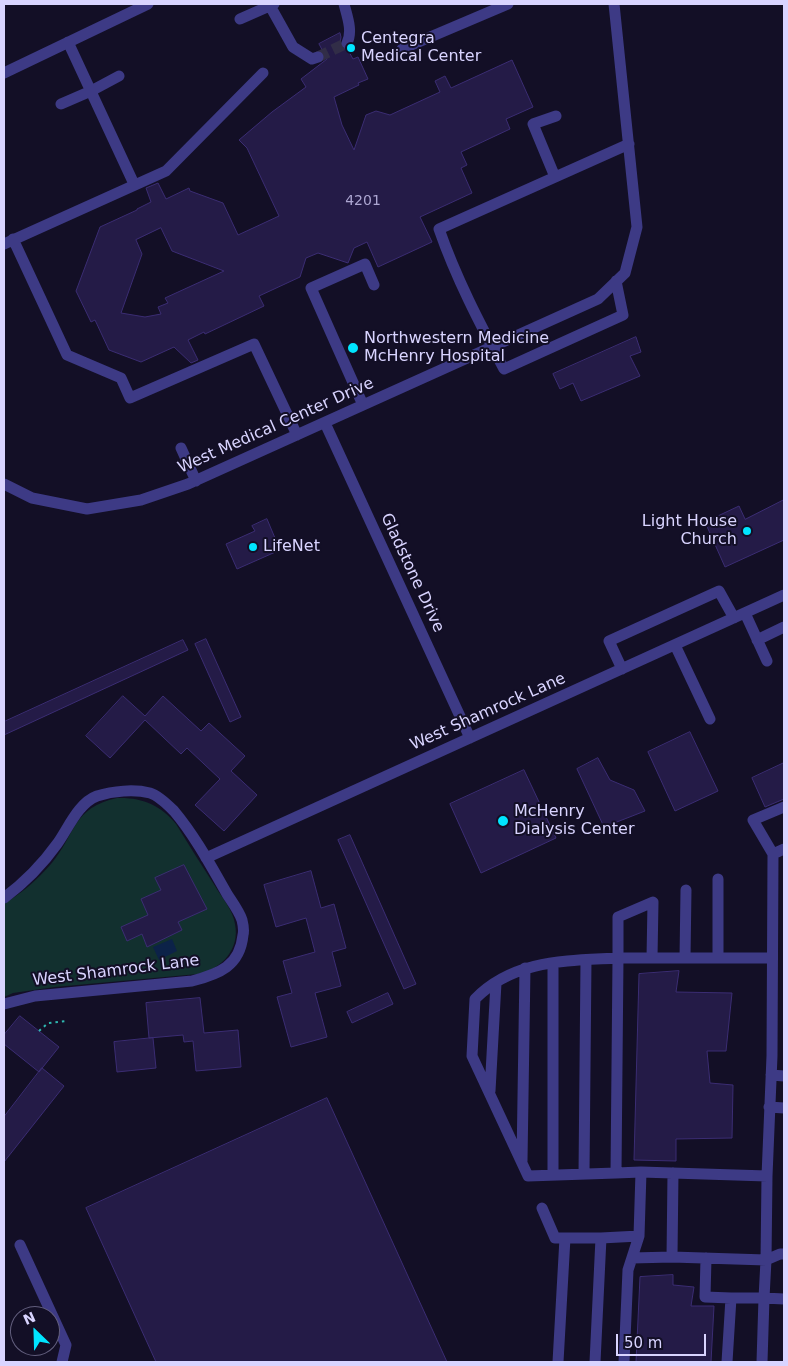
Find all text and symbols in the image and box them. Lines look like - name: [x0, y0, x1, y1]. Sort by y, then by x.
- place label: Centegra Medical Center: [361, 29, 481, 67]
- marker: Centegra Medical Center: [345, 42, 357, 54]
- house number: 4201: [345, 193, 381, 209]
- place label: Northwestern Medicine McHenry Hospital: [364, 329, 549, 367]
- marker: Northwestern Medicine McHenry Hospital: [346, 341, 360, 355]
- street label: West Medical Center Drive: [175, 374, 377, 478]
- street label: Gladstone Drive: [376, 511, 448, 635]
- place label: Light House Church: [642, 512, 737, 550]
- marker: Light House Church: [741, 525, 753, 537]
- place label: LifeNet: [263, 537, 320, 557]
- marker: LifeNet: [247, 541, 259, 553]
- street label: West Shamrock Lane: [407, 669, 569, 755]
- place label: McHenry Dialysis Center: [514, 802, 635, 840]
- marker: McHenry Dialysis Center: [496, 814, 510, 828]
- street label: West Shamrock Lane: [31, 951, 201, 991]
- north arrow: [10, 1306, 60, 1356]
- text: N: [21, 1309, 38, 1328]
- scale bar: [618, 1324, 708, 1356]
- text: 50 m: [624, 1334, 662, 1352]

